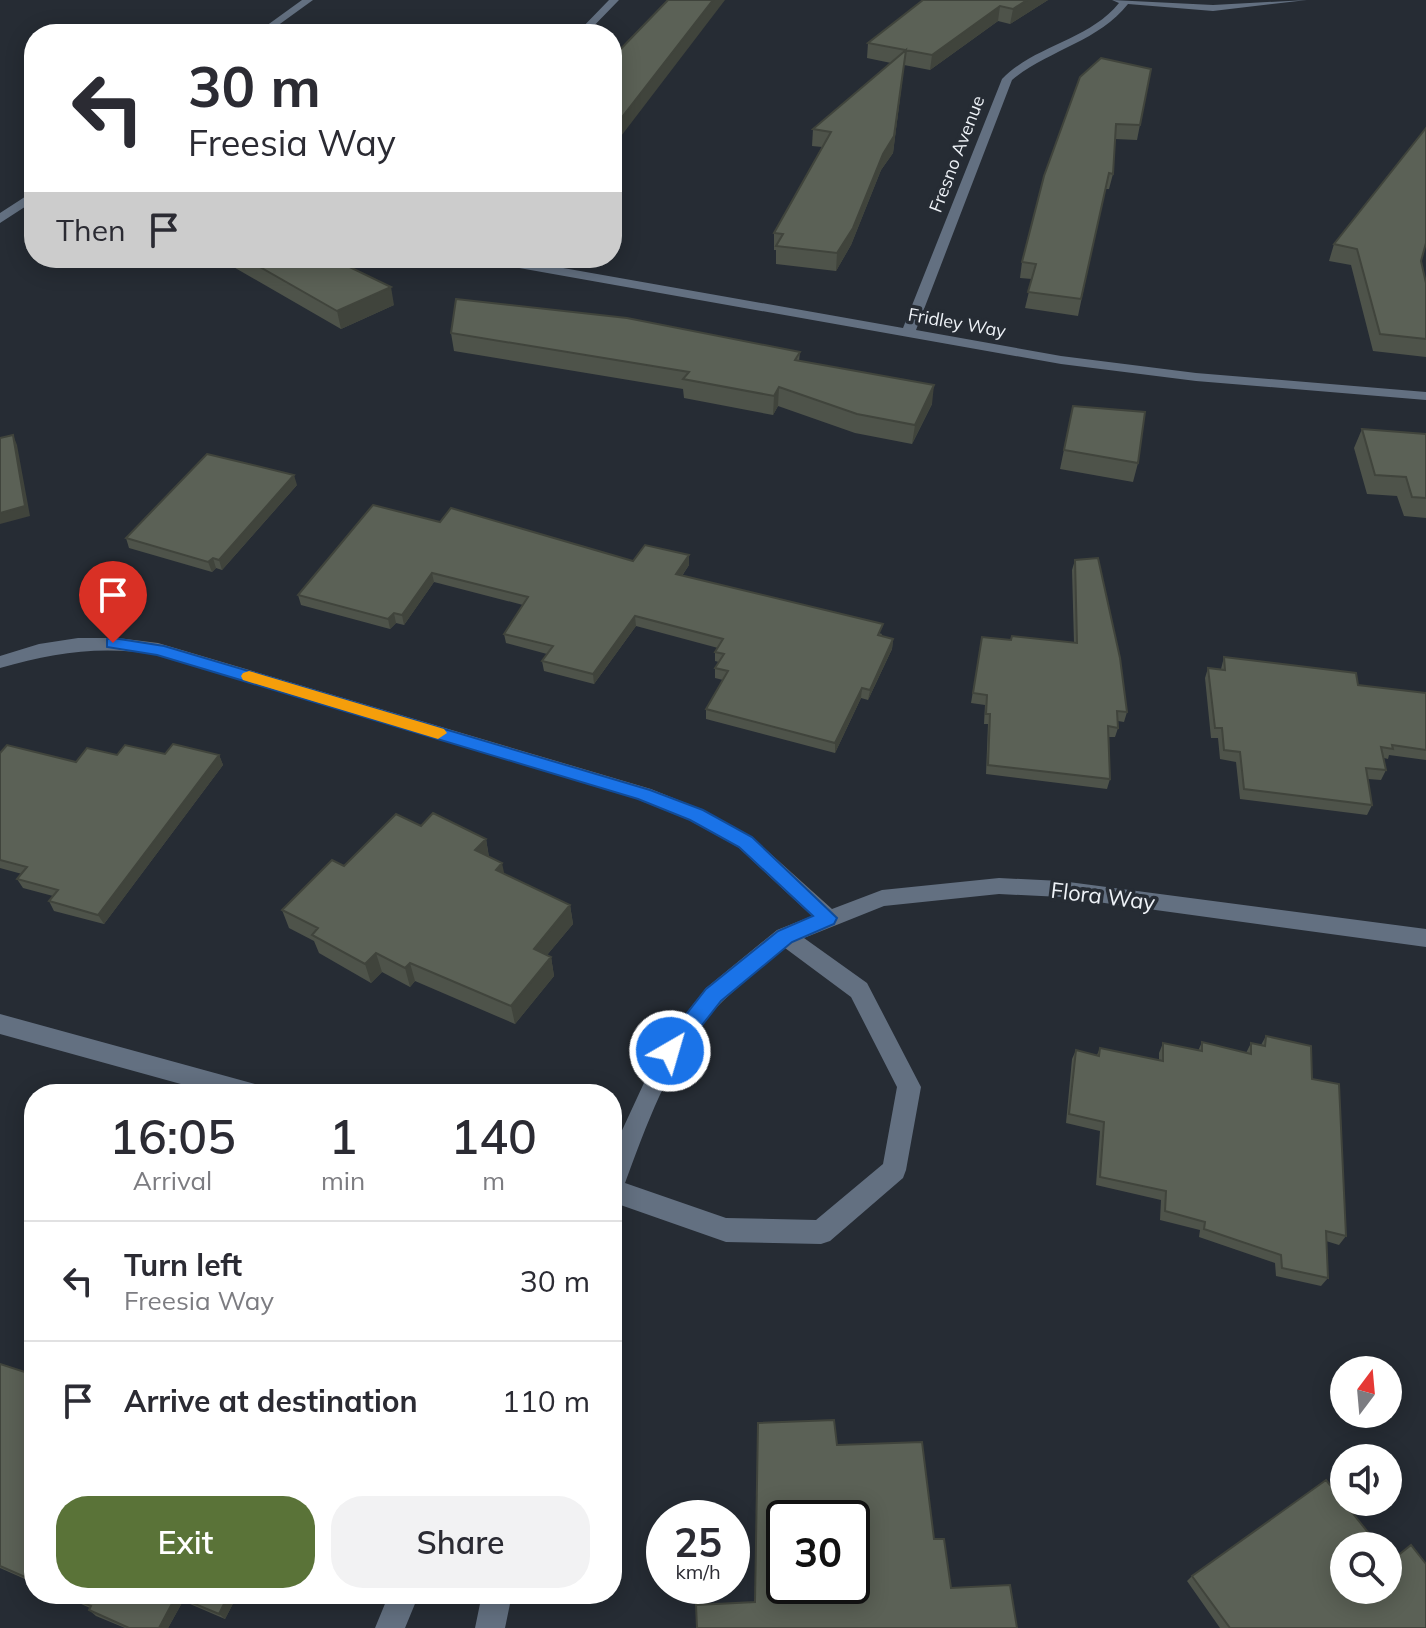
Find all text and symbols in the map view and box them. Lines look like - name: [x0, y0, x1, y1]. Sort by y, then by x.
- text: 30 m: [188, 51, 321, 121]
- icon: left: [56, 56, 160, 160]
- street label: Fresno Avenue: [924, 92, 989, 215]
- text: Freesia Way: [188, 120, 396, 165]
- icon: arrive: [142, 208, 186, 252]
- text: Then: [56, 211, 126, 249]
- street label: Fridley Way: [906, 303, 1008, 343]
- pin: [79, 561, 147, 643]
- icon: arrive: [91, 573, 135, 617]
- street label: Flora Way: [1049, 876, 1157, 916]
- position arrow: [628, 1009, 712, 1093]
- text: 16:05: [109, 1106, 236, 1166]
- text: 1: [329, 1106, 357, 1166]
- text: 140: [450, 1106, 537, 1166]
- text: Arrival: [133, 1164, 212, 1197]
- text: min: [321, 1164, 365, 1197]
- text: m: [482, 1164, 505, 1197]
- text: Turn left: [124, 1246, 242, 1284]
- icon: left: [56, 1259, 100, 1303]
- text: 30 m: [520, 1262, 590, 1300]
- text: Freesia Way: [124, 1284, 274, 1317]
- north arrow: [1330, 1356, 1402, 1428]
- map controls: [1330, 1356, 1402, 1604]
- icon: arrive: [56, 1379, 100, 1423]
- text: Arrive at destination: [124, 1382, 418, 1420]
- text: 110 m: [502, 1382, 590, 1420]
- button: sound: [1330, 1444, 1402, 1516]
- button: Exit: [56, 1496, 315, 1588]
- button: Share: [331, 1496, 590, 1588]
- speed limit sign: 30: [766, 1500, 870, 1604]
- text: 25: [674, 1517, 722, 1567]
- button: search: [1330, 1532, 1402, 1604]
- text: km/h: [675, 1559, 721, 1584]

